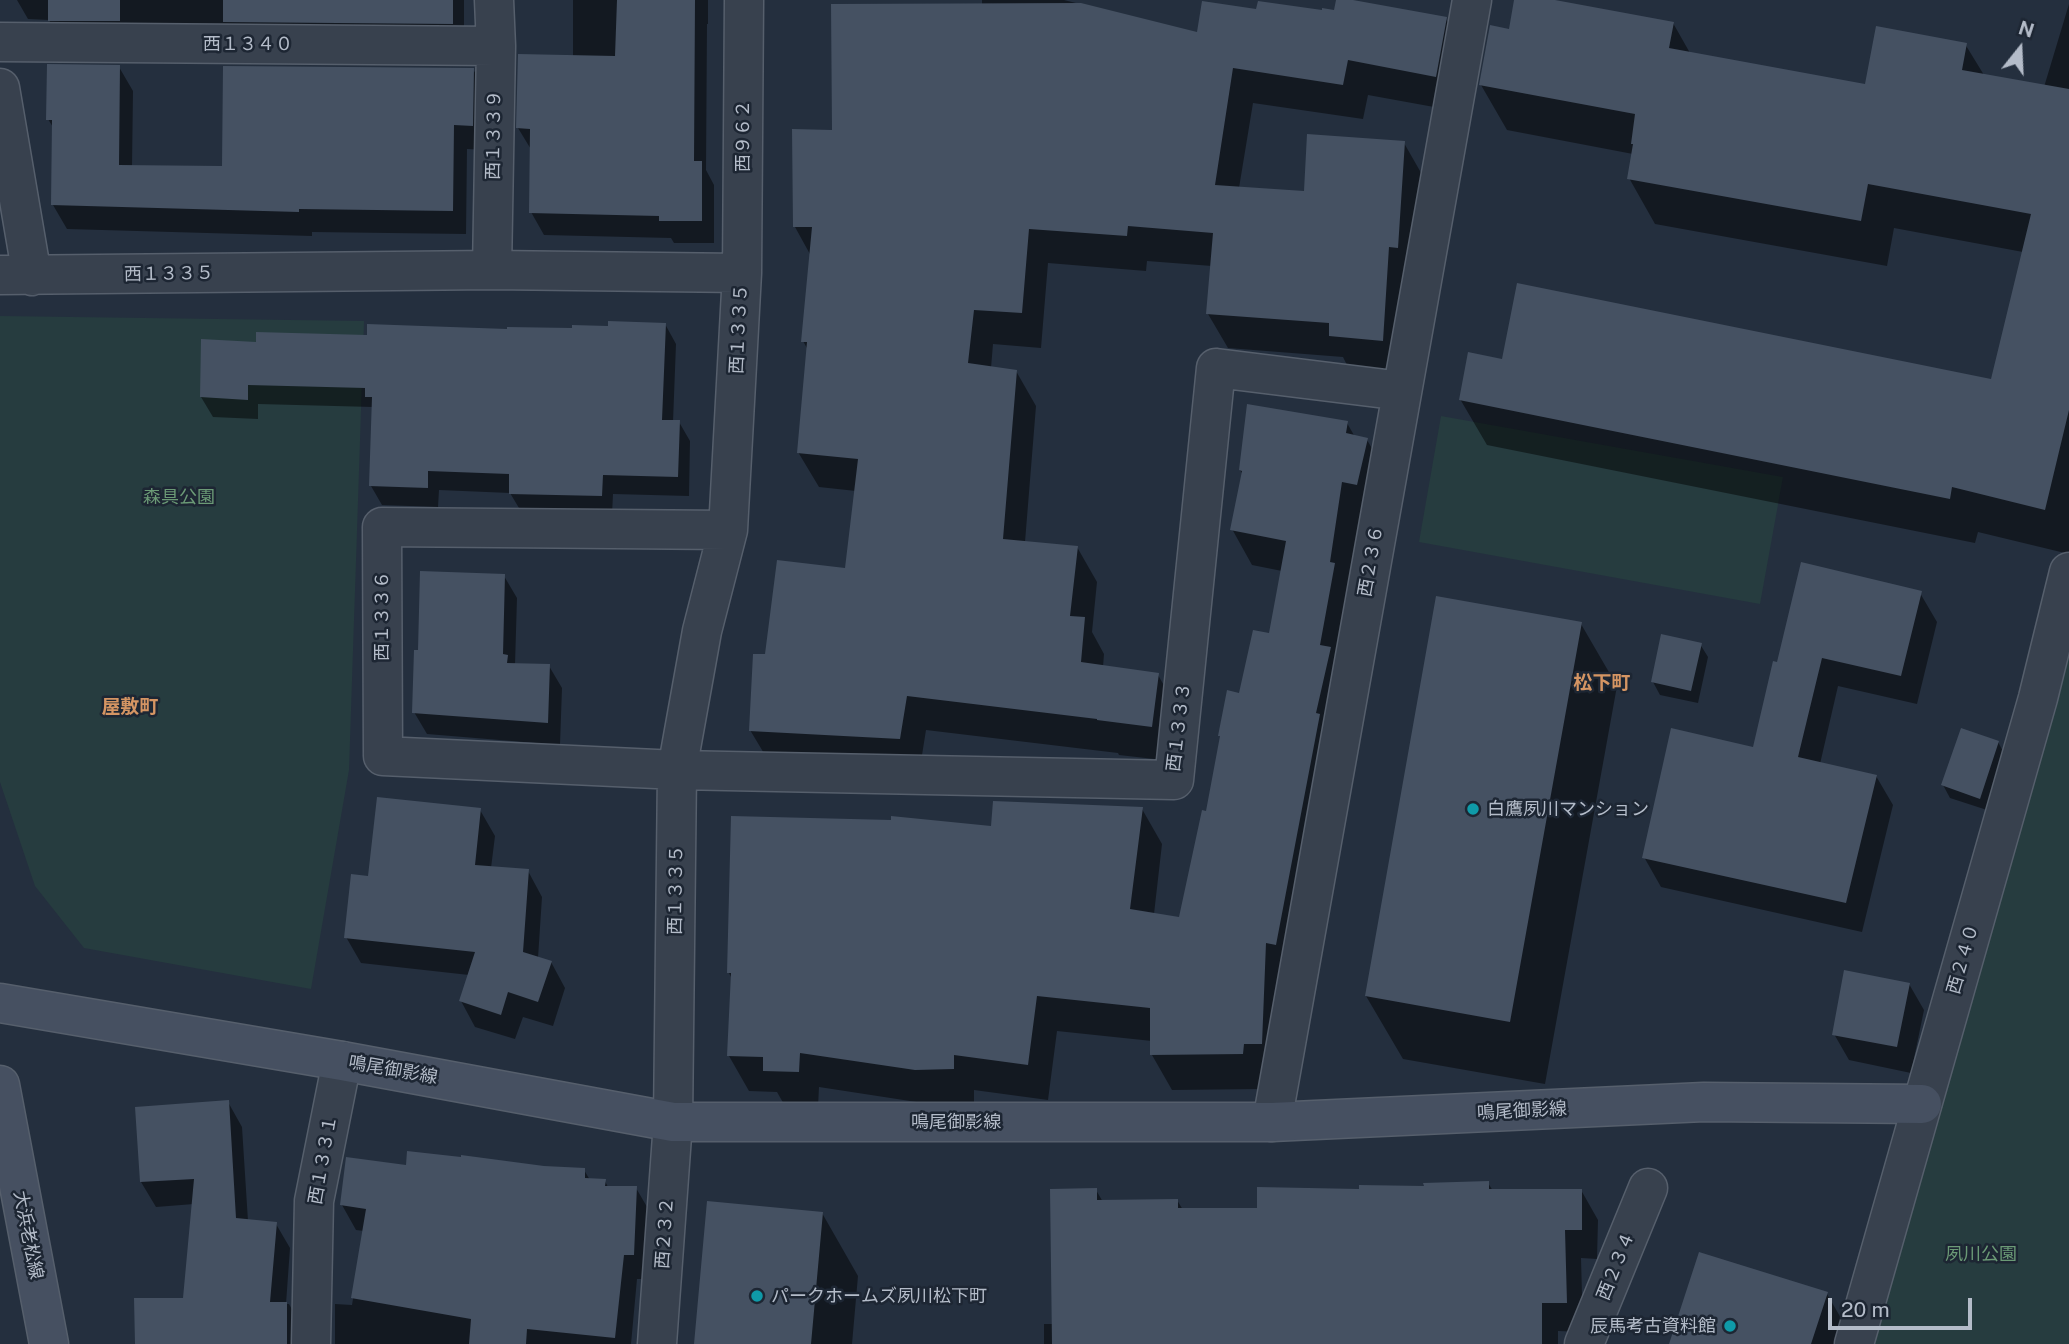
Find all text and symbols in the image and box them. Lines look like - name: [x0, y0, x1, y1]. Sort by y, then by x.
- north arrow: [1985, 14, 2055, 84]
- text: N: [2016, 16, 2037, 42]
- street label: 西１３４０: [203, 33, 293, 55]
- street label: 西１３３９: [482, 90, 506, 180]
- street label: 西９６２: [732, 100, 754, 172]
- street label: 西１３３５: [124, 262, 214, 286]
- street label: 西１３３５: [726, 283, 752, 375]
- park label: 森具公園: [143, 486, 215, 508]
- street label: 西２３６: [1354, 524, 1388, 598]
- street label: 西１３３６: [371, 571, 393, 661]
- district label: 松下町: [1574, 672, 1630, 694]
- street label: 西１３３３: [1163, 681, 1195, 773]
- district label: 屋敷町: [102, 696, 158, 718]
- place label: 白鷹夙川マンション: [1487, 798, 1649, 820]
- marker: 白鷹夙川マンション: [1465, 801, 1481, 817]
- street label: 西１３３５: [664, 845, 688, 935]
- street label: 西２４０: [1943, 921, 1983, 997]
- street label: 鳴尾御影線: [347, 1052, 439, 1088]
- street label: 鳴尾御影線: [1476, 1098, 1568, 1124]
- street label: 鳴尾御影線: [911, 1111, 1001, 1133]
- street label: 西１３３１: [305, 1114, 341, 1206]
- street label: 大浜老松線: [9, 1189, 47, 1281]
- street label: 西２３２: [652, 1196, 678, 1270]
- street label: 西２３４: [1593, 1229, 1639, 1303]
- park label: 夙川公園: [1945, 1243, 2017, 1265]
- scale bar: [1831, 1284, 1974, 1328]
- place label: パークホームズ夙川松下町: [771, 1285, 987, 1307]
- marker: パークホームズ夙川松下町: [749, 1288, 765, 1304]
- text: 20 m: [1841, 1297, 1890, 1322]
- place label: 辰馬考古資料館: [1590, 1315, 1716, 1337]
- marker: 辰馬考古資料館: [1722, 1318, 1738, 1334]

